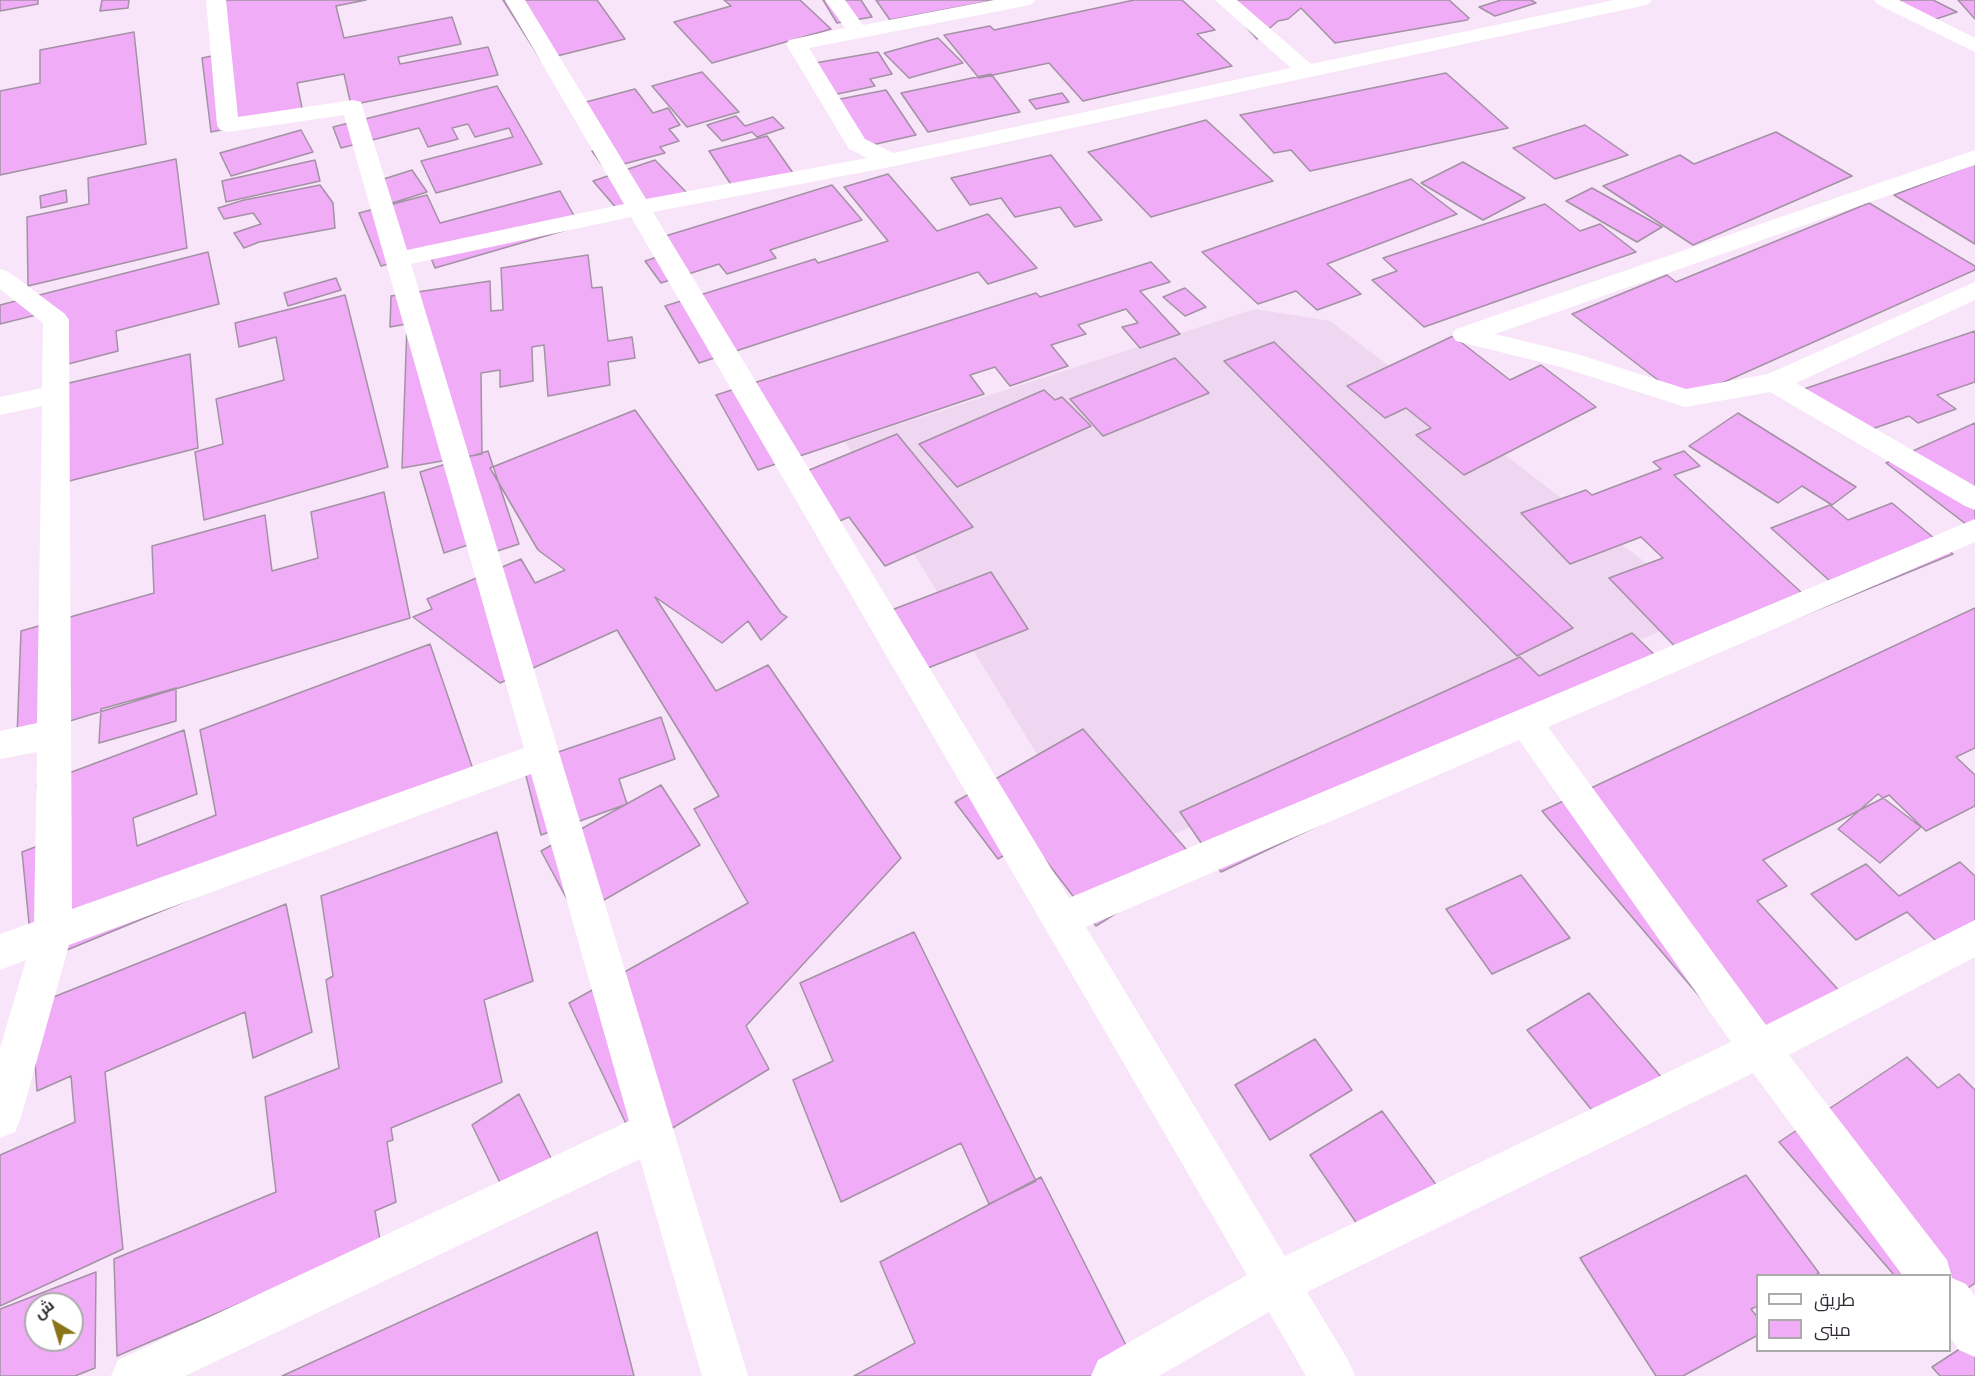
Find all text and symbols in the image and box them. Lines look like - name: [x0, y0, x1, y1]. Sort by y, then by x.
- legend: [1756, 1274, 1951, 1352]
- text: طريق: [1814, 1289, 1855, 1310]
- north arrow: [24, 1292, 84, 1352]
- text: ش: [30, 1295, 58, 1323]
- text: مبنى: [1814, 1319, 1851, 1340]

